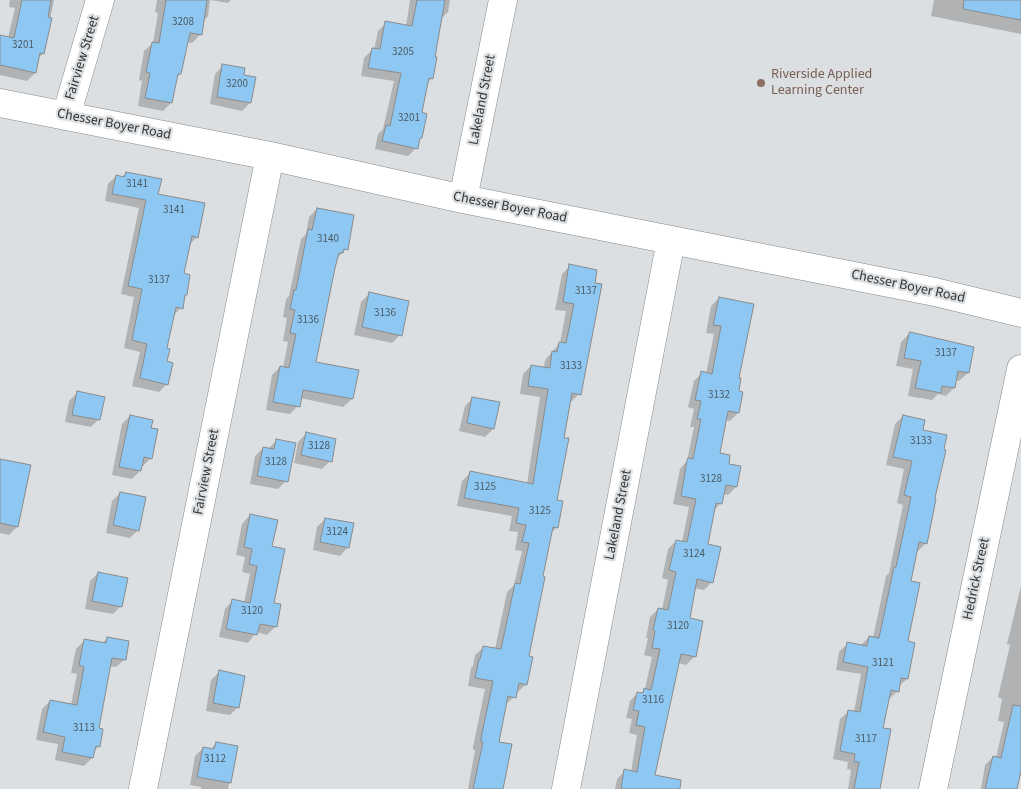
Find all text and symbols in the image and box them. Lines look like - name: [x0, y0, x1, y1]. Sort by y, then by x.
- street label: Fairview Street: [62, 14, 104, 102]
- house number: 3208: [172, 16, 194, 30]
- house number: 3201: [12, 39, 34, 53]
- house number: 3205: [392, 46, 414, 60]
- street label: Lakeland Street: [466, 54, 500, 146]
- place label: Riverside Applied Learning Center: [771, 67, 872, 100]
- marker: Riverside Applied Learning Center: [755, 77, 767, 89]
- house number: 3200: [226, 78, 248, 92]
- street label: Chesser Boyer Road: [56, 106, 172, 144]
- house number: 3201: [398, 112, 420, 126]
- house number: 3141: [126, 178, 148, 192]
- street label: Chesser Boyer Road: [452, 189, 568, 227]
- house number: 3141: [163, 204, 185, 218]
- house number: 3140: [317, 233, 339, 247]
- street label: Chesser Boyer Road: [850, 267, 966, 307]
- house number: 3137: [148, 274, 170, 288]
- house number: 3137: [575, 285, 597, 299]
- house number: 3136: [374, 307, 396, 321]
- house number: 3136: [297, 314, 319, 328]
- house number: 3137: [935, 347, 957, 361]
- house number: 3133: [560, 360, 582, 374]
- house number: 3132: [708, 389, 730, 403]
- street label: Fairview Street: [190, 428, 224, 516]
- house number: 3133: [910, 435, 932, 449]
- house number: 3128: [308, 440, 330, 454]
- house number: 3128: [265, 456, 287, 470]
- street label: Lakeland Street: [602, 469, 636, 561]
- house number: 3128: [700, 473, 722, 487]
- house number: 3125: [474, 481, 496, 495]
- house number: 3125: [529, 505, 551, 519]
- house number: 3124: [326, 526, 348, 540]
- street label: Hedrick Street: [960, 536, 994, 622]
- house number: 3124: [683, 548, 705, 562]
- house number: 3120: [241, 605, 263, 619]
- house number: 3120: [667, 620, 689, 634]
- house number: 3121: [872, 657, 894, 671]
- house number: 3116: [642, 694, 664, 708]
- house number: 3113: [73, 722, 95, 736]
- house number: 3117: [855, 733, 877, 747]
- house number: 3112: [204, 753, 226, 767]

